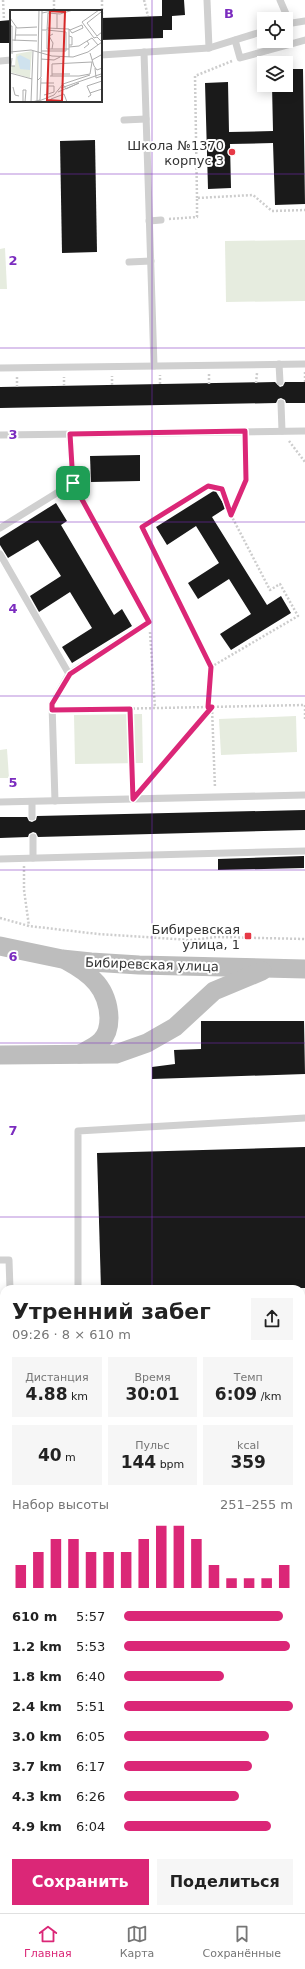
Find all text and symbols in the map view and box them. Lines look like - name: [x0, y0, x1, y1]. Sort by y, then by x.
- text: B: [224, 6, 234, 21]
- inset map: [10, 10, 102, 102]
- map controls: [257, 12, 293, 92]
- button: locate: [257, 12, 293, 48]
- button: layers: [257, 56, 293, 92]
- place label: Школа №1370 корпус 3: [127, 138, 224, 168]
- marker: Школа №1370 корпус 3: [227, 147, 237, 157]
- text: 2: [8, 253, 18, 268]
- text: 3: [8, 427, 18, 442]
- pin: [56, 466, 90, 500]
- icon: arrive: [62, 472, 84, 494]
- text: 4: [8, 601, 18, 616]
- text: 5: [8, 775, 18, 790]
- place label: Бибиревская улица, 1: [151, 922, 240, 952]
- marker: Бибиревская улица, 1: [243, 931, 253, 941]
- text: 6: [8, 949, 18, 964]
- street label: Бибиревская улица: [85, 955, 219, 974]
- text: 7: [8, 1123, 18, 1138]
- button: share: [251, 1298, 293, 1340]
- text: Утренний забег: [12, 1299, 211, 1324]
- text: 09:26 · 8 × 610 m: [12, 1327, 131, 1342]
- text: Дистанция: [25, 1371, 89, 1384]
- text: Время: [134, 1371, 171, 1384]
- text: Темп: [234, 1371, 263, 1384]
- text: 4.88: [26, 1384, 68, 1404]
- text: 30:01: [125, 1384, 180, 1404]
- text: 6:09: [215, 1384, 257, 1404]
- text: km: [68, 1390, 88, 1403]
- text: /km: [257, 1390, 281, 1403]
- text: Пульс: [135, 1439, 170, 1452]
- text: kcal: [237, 1439, 259, 1452]
- text: 40: [38, 1445, 62, 1465]
- text: m: [62, 1451, 76, 1464]
- text: 144: [121, 1452, 156, 1472]
- text: 359: [230, 1452, 266, 1472]
- text: bpm: [156, 1458, 184, 1471]
- text: Набор высоты: [12, 1497, 109, 1512]
- text: 251–255 m: [220, 1497, 293, 1512]
- text: 610 m: [12, 1609, 57, 1624]
- text: 5:57: [76, 1609, 105, 1624]
- text: 1.2 km: [12, 1639, 62, 1654]
- text: 5:53: [76, 1639, 105, 1654]
- text: 1.8 km: [12, 1669, 62, 1684]
- text: 6:40: [76, 1669, 105, 1684]
- text: 2.4 km: [12, 1699, 62, 1714]
- text: 5:51: [76, 1699, 105, 1714]
- text: 3.0 km: [12, 1729, 62, 1744]
- text: 6:05: [76, 1729, 105, 1744]
- text: 3.7 km: [12, 1759, 62, 1774]
- text: 6:17: [76, 1759, 105, 1774]
- text: 4.3 km: [12, 1789, 62, 1804]
- text: 6:26: [76, 1789, 105, 1804]
- text: 4.9 km: [12, 1819, 62, 1834]
- text: 6:04: [76, 1819, 105, 1834]
- button: Сохранить: [12, 1859, 149, 1905]
- button: Поделиться: [157, 1859, 293, 1905]
- tab: Главная: [24, 1923, 72, 1960]
- tab: Карта: [120, 1923, 154, 1960]
- tab: Сохранённые: [202, 1923, 281, 1960]

